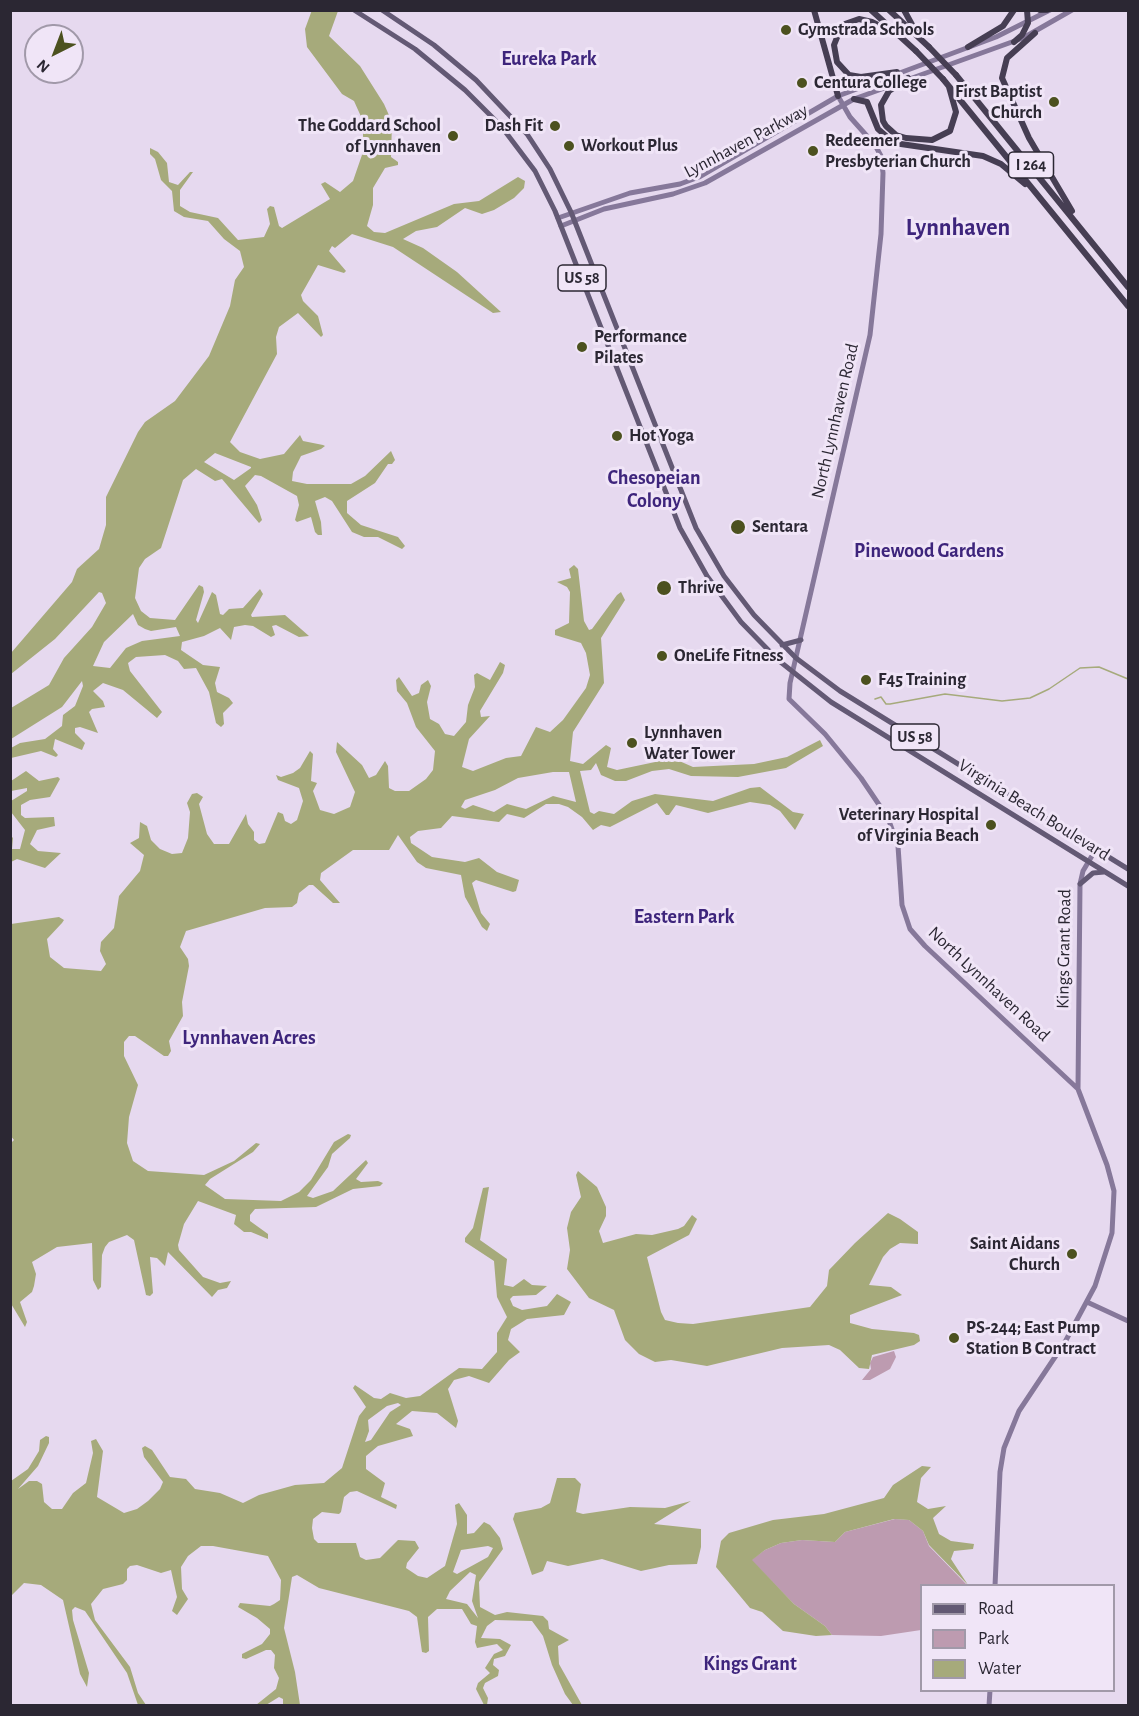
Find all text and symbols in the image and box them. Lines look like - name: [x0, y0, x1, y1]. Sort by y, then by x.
- place label: Gymstrada Schools: [798, 19, 934, 41]
- marker: Gymstrada Schools: [779, 23, 793, 37]
- north arrow: [24, 24, 84, 84]
- district label: Eureka Park: [501, 47, 597, 71]
- text: N: [34, 56, 53, 76]
- place label: Centura College: [814, 72, 927, 94]
- marker: Centura College: [795, 76, 809, 90]
- place label: First Baptist Church: [955, 81, 1042, 124]
- marker: First Baptist Church: [1047, 95, 1061, 109]
- street label: Lynnhaven Parkway: [680, 99, 812, 183]
- place label: The Goddard School of Lynnhaven: [298, 115, 441, 158]
- place label: Dash Fit: [484, 115, 543, 137]
- marker: Dash Fit: [548, 119, 562, 133]
- marker: The Goddard School of Lynnhaven: [446, 129, 460, 143]
- place label: Redeemer Presbyterian Church: [825, 130, 971, 172]
- place label: Workout Plus: [581, 135, 678, 157]
- marker: Workout Plus: [562, 139, 576, 153]
- marker: Redeemer Presbyterian Church: [806, 144, 820, 158]
- road number: I 264: [1008, 152, 1054, 178]
- district label: Lynnhaven: [906, 214, 1010, 242]
- road number: US 58: [558, 265, 606, 291]
- place label: Performance Pilates: [594, 326, 687, 368]
- marker: Performance Pilates: [575, 340, 589, 354]
- street label: North Lynnhaven Road: [807, 341, 863, 501]
- place label: Hot Yoga: [629, 425, 694, 447]
- marker: Hot Yoga: [610, 429, 624, 443]
- district label: Chesopeian Colony: [607, 466, 701, 513]
- place label: Sentara: [752, 516, 808, 538]
- marker: Sentara: [729, 518, 747, 536]
- district label: Pinewood Gardens: [854, 539, 1004, 563]
- place label: Thrive: [678, 577, 724, 599]
- marker: Thrive: [655, 579, 673, 597]
- place label: OneLife Fitness: [674, 645, 783, 667]
- marker: OneLife Fitness: [655, 649, 669, 663]
- place label: F45 Training: [878, 669, 966, 691]
- marker: F45 Training: [859, 673, 873, 687]
- place label: Lynnhaven Water Tower: [644, 722, 735, 764]
- road number: US 58: [891, 724, 939, 750]
- marker: Lynnhaven Water Tower: [625, 736, 639, 750]
- street label: Virginia Beach Boulevard: [954, 755, 1114, 865]
- place label: Veterinary Hospital of Virginia Beach: [839, 804, 979, 846]
- marker: Veterinary Hospital of Virginia Beach: [984, 818, 998, 832]
- street label: Kings Grant Road: [1052, 889, 1076, 1009]
- district label: Eastern Park: [634, 905, 734, 929]
- street label: North Lynnhaven Road: [924, 922, 1054, 1046]
- district label: Lynnhaven Acres: [182, 1026, 316, 1050]
- place label: Saint Aidans Church: [970, 1233, 1060, 1276]
- marker: Saint Aidans Church: [1065, 1247, 1079, 1261]
- place label: PS-244; East Pump Station B Contract: [966, 1317, 1100, 1360]
- marker: PS-244; East Pump Station B Contract: [947, 1331, 961, 1345]
- legend: [920, 1584, 1115, 1692]
- text: Road: [978, 1600, 1014, 1618]
- text: Park: [978, 1630, 1009, 1648]
- district label: Kings Grant: [703, 1652, 797, 1676]
- text: Water: [978, 1660, 1021, 1678]

